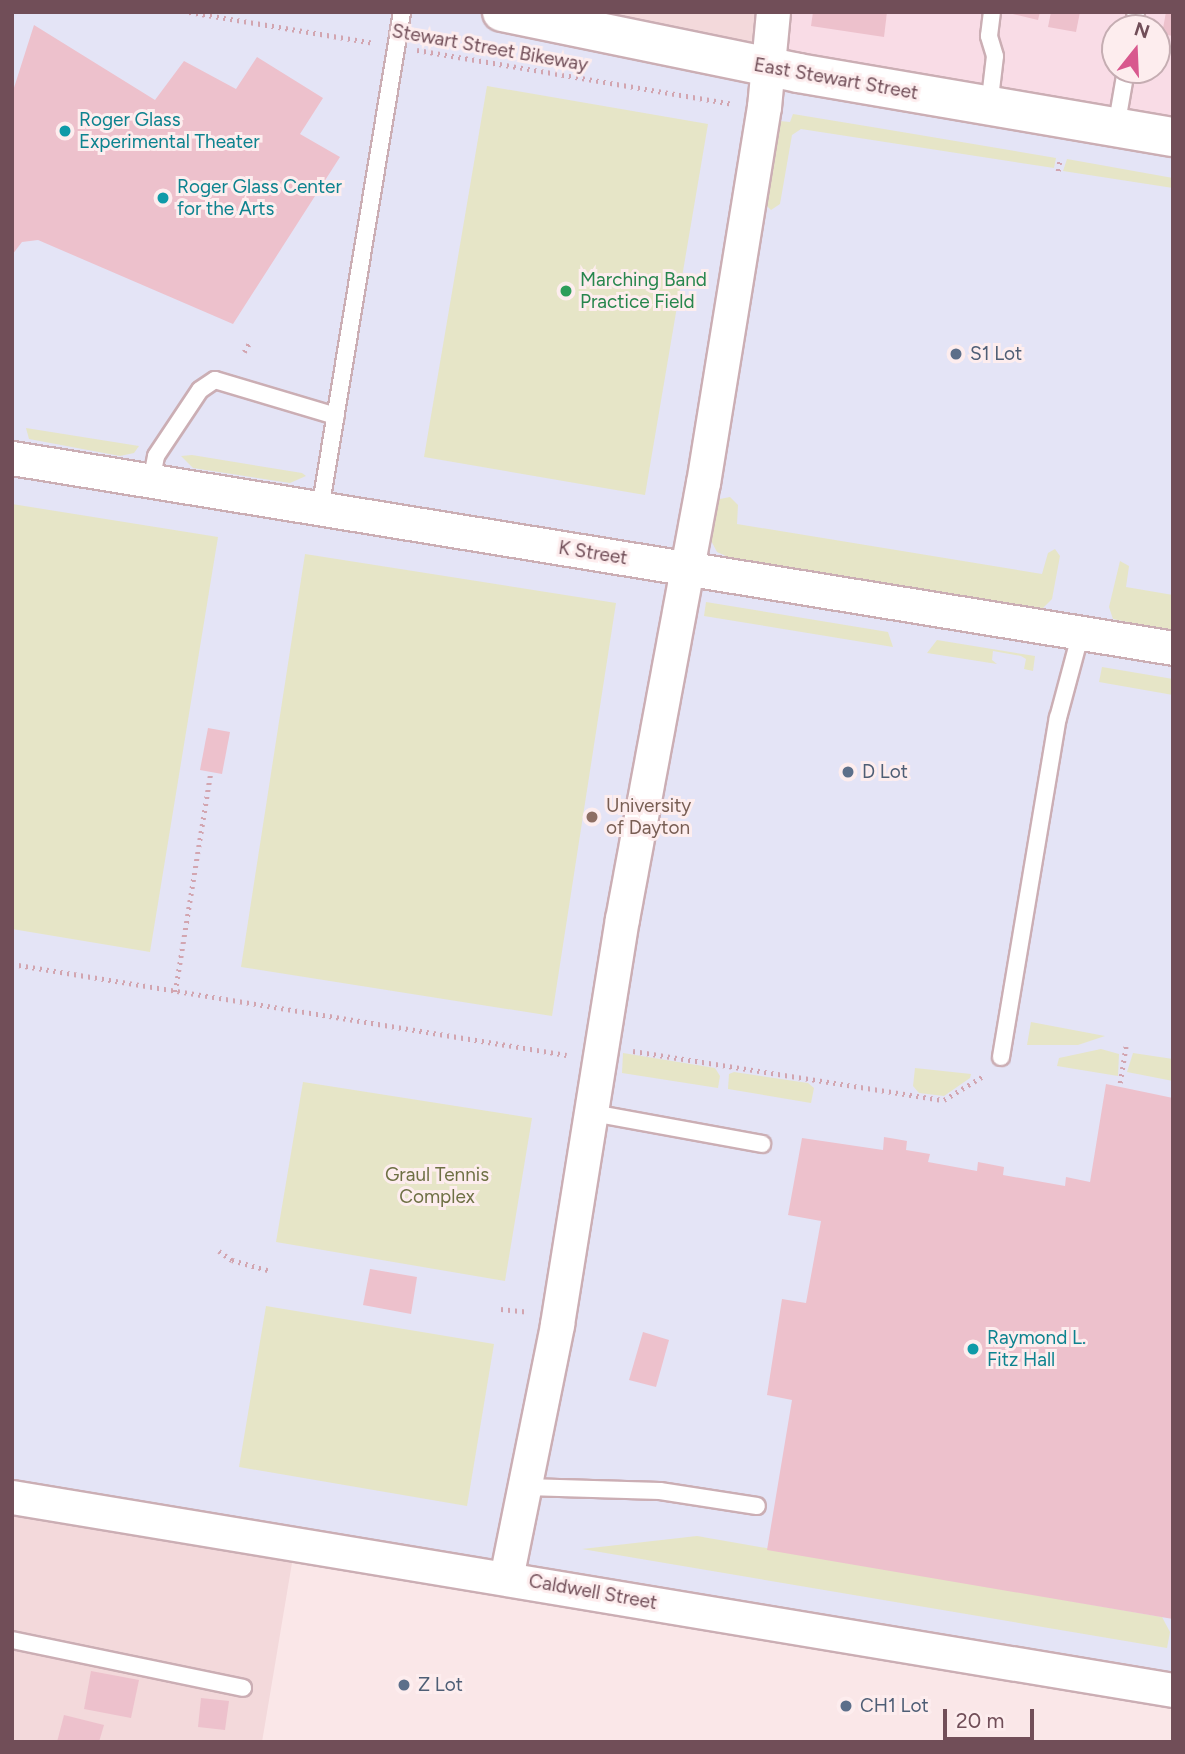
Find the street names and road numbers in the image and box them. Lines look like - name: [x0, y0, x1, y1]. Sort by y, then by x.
- street label: Stewart Street Bikeway: [390, 20, 590, 76]
- street label: East Stewart Street: [752, 53, 920, 105]
- street label: K Street: [557, 536, 629, 570]
- street label: Caldwell Street: [527, 1569, 659, 1615]

